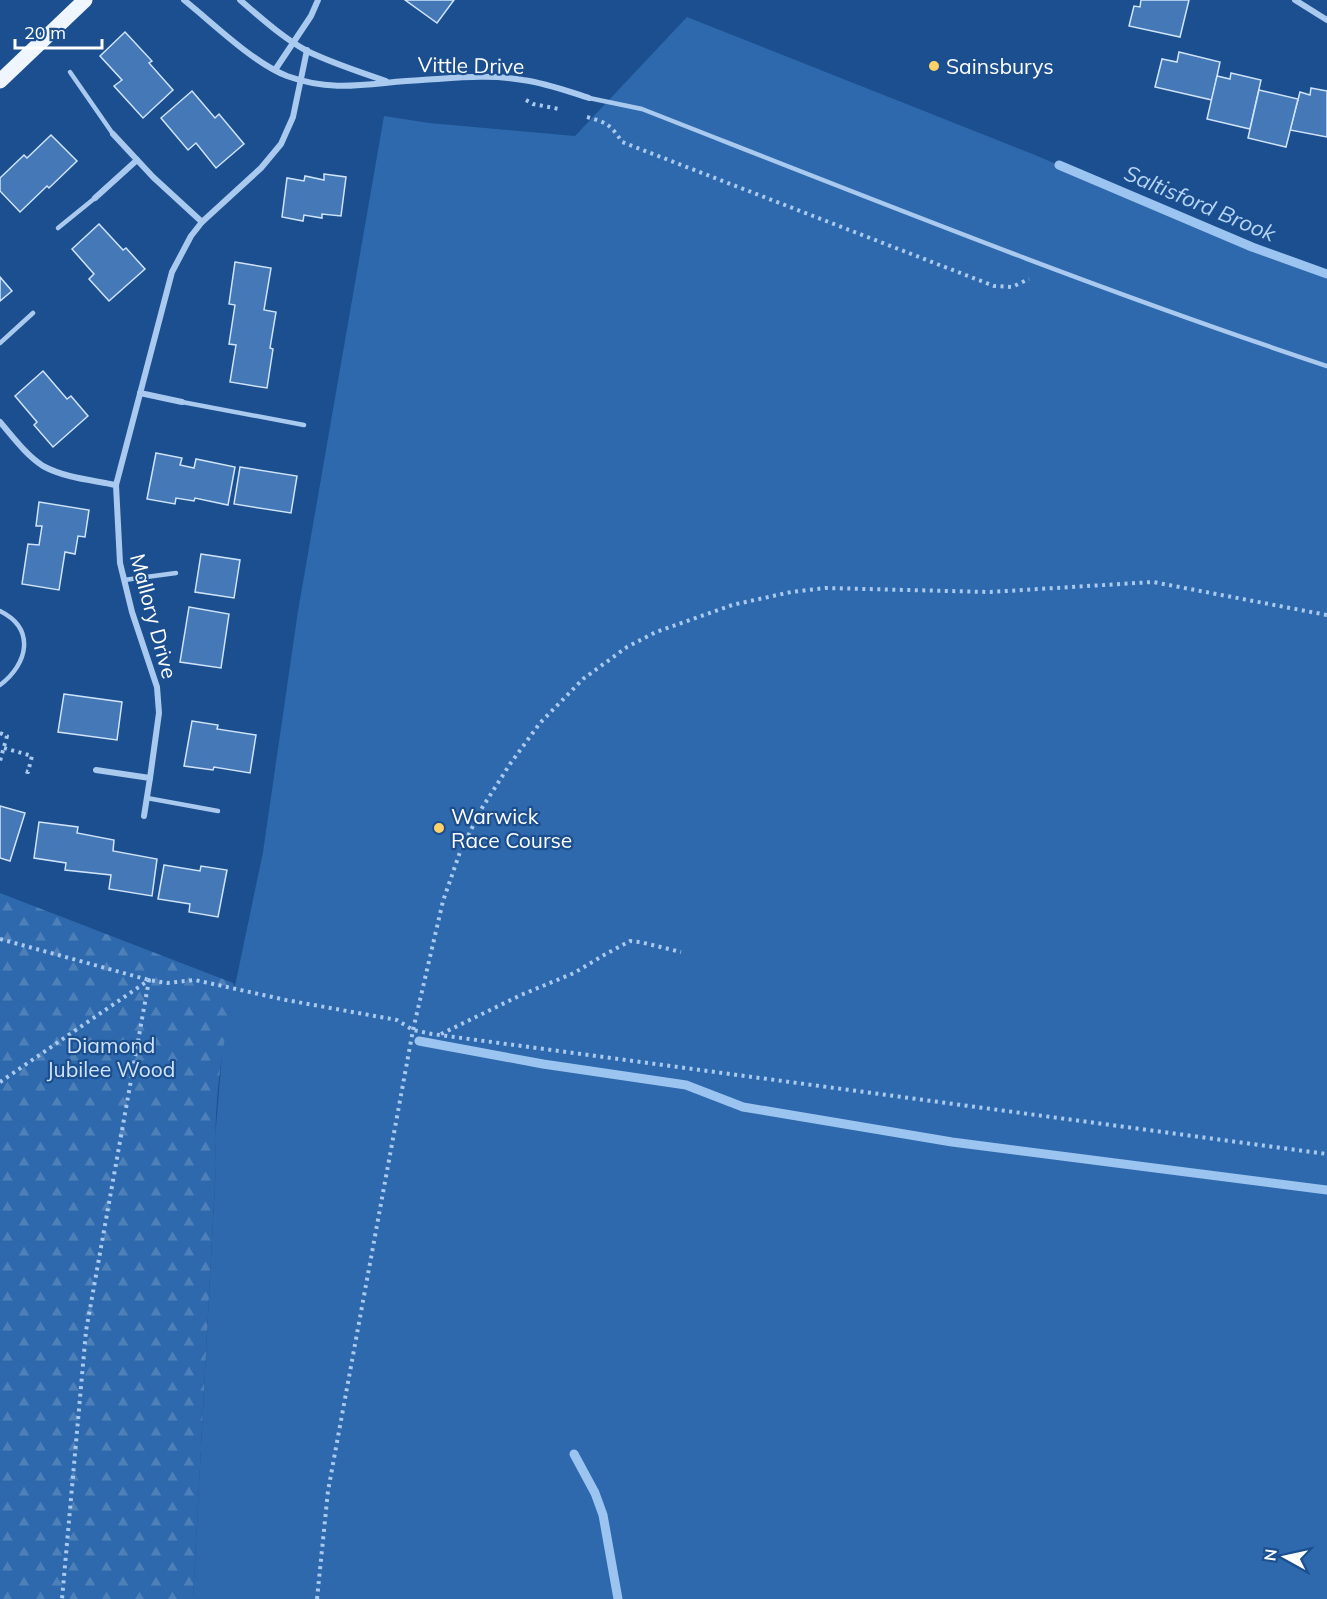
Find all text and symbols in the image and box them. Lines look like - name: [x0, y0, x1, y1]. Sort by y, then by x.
- scale bar: [15, 12, 102, 50]
- text: 20 m: [24, 21, 66, 44]
- street label: Vittle Drive: [417, 51, 525, 79]
- place label: Sainsburys: [946, 53, 1054, 79]
- marker: Sainsburys: [927, 59, 941, 73]
- water label: Saltisford Brook: [1120, 159, 1281, 248]
- street label: Mallory Drive: [125, 551, 183, 681]
- place label: Warwick Race Course: [451, 803, 572, 853]
- marker: Warwick Race Course: [432, 821, 446, 835]
- park label: Diamond Jubilee Wood: [47, 1032, 175, 1082]
- north arrow: [1255, 1527, 1315, 1587]
- text: N: [1259, 1548, 1281, 1562]

